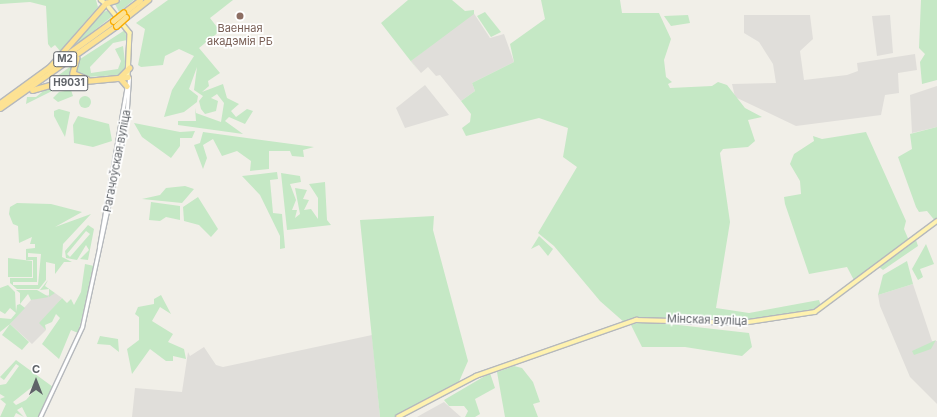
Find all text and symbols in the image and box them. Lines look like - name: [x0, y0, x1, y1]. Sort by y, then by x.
- marker: Ваенная акадэмія РБ: [235, 11, 245, 21]
- place label: Ваенная акадэмія РБ: [207, 22, 273, 48]
- road number: М2: [53, 51, 77, 67]
- road number: Н9031: [49, 75, 89, 91]
- street label: Рагачоўская вуліца: [101, 109, 133, 213]
- street label: Мінская вуліца: [667, 312, 747, 328]
- north arrow: [16, 361, 56, 401]
- text: С: [32, 362, 40, 376]

